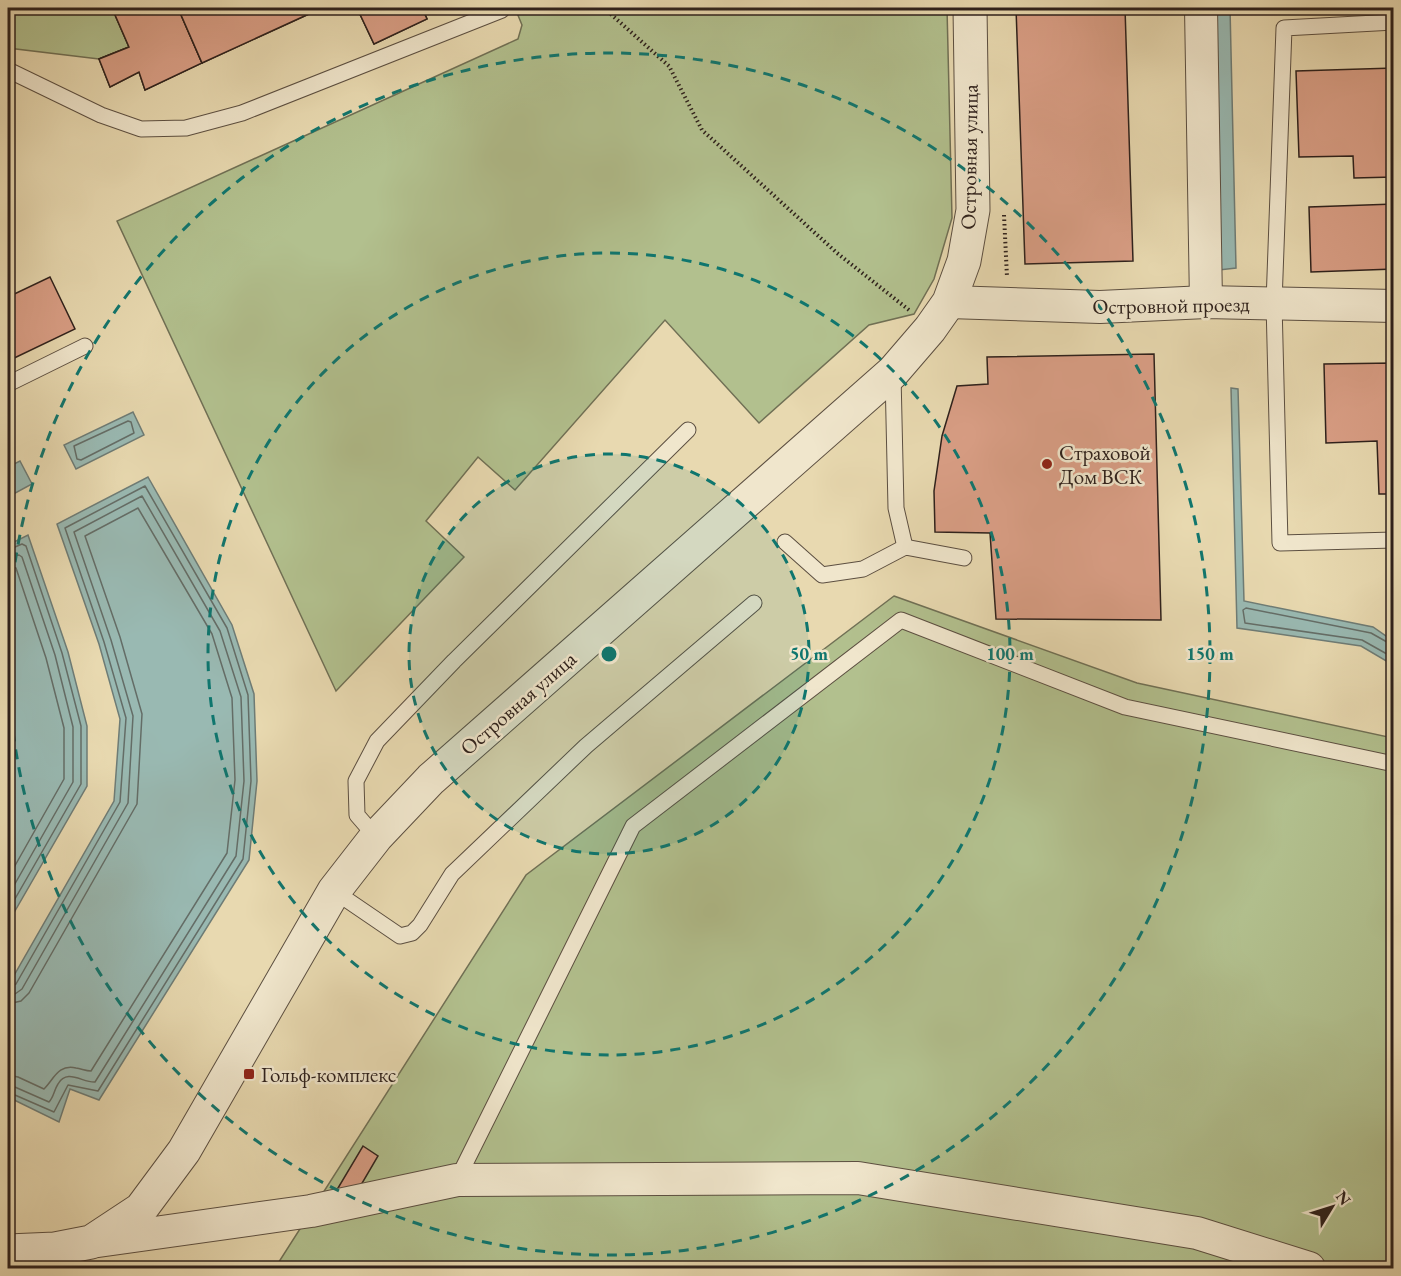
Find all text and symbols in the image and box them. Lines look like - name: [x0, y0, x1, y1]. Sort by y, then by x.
- street label: Островная улица: [954, 83, 984, 230]
- street label: Островной проезд: [1092, 290, 1250, 320]
- place label: Страховой Дом ВСК: [1059, 439, 1151, 490]
- marker: Страховой Дом ВСК: [1040, 457, 1054, 471]
- text: 50 m: [790, 642, 828, 665]
- text: 100 m: [986, 642, 1034, 665]
- text: 150 m: [1186, 642, 1234, 665]
- centre of rings: [599, 644, 619, 664]
- street label: Островная улица: [454, 645, 582, 761]
- place label: Гольф-комплекс: [261, 1061, 396, 1088]
- marker: Гольф-комплекс: [242, 1067, 256, 1081]
- north arrow: [1302, 1177, 1362, 1237]
- text: N: [1331, 1187, 1356, 1210]

